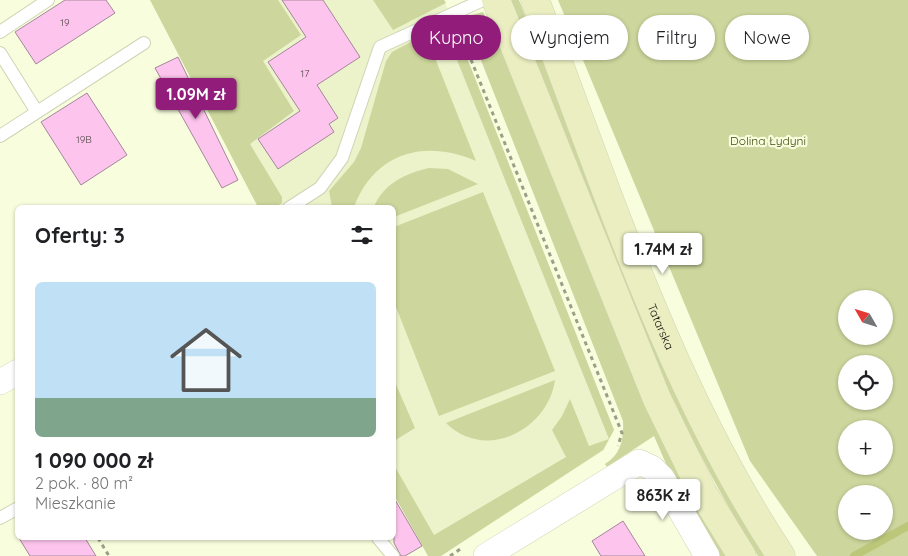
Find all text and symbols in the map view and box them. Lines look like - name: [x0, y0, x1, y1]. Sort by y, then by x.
- chip: Kupno: [411, 15, 501, 60]
- chip: Wynajem: [511, 15, 628, 60]
- chip: Filtry: [638, 15, 715, 60]
- chip: Nowe: [725, 15, 809, 60]
- house number: 19: [60, 16, 70, 29]
- house number: 17: [301, 67, 309, 80]
- pin: 1.09M zł: [144, 78, 248, 120]
- text: 1.09M zł: [167, 84, 225, 104]
- house number: 19B: [76, 133, 92, 146]
- park label: Dolina Łydyni: [730, 133, 806, 148]
- icon: filters: [348, 221, 376, 249]
- text: Oferty: 3: [35, 222, 125, 248]
- pin: 1.74M zł: [611, 232, 715, 275]
- text: 1.74M zł: [634, 239, 692, 259]
- north arrow: [838, 290, 892, 345]
- map controls: [838, 290, 893, 540]
- street label: Tatarska: [644, 301, 677, 352]
- icon: home: [161, 315, 251, 405]
- button: locate: [838, 355, 893, 410]
- button: +: [838, 420, 893, 475]
- text: 1 090 000 zł: [35, 447, 153, 473]
- text: 2 pok. · 80 m²: [35, 473, 133, 493]
- pin: 863K zł: [617, 478, 709, 521]
- text: 863K zł: [636, 485, 690, 505]
- button: −: [838, 485, 893, 540]
- text: Mieszkanie: [35, 493, 116, 513]

